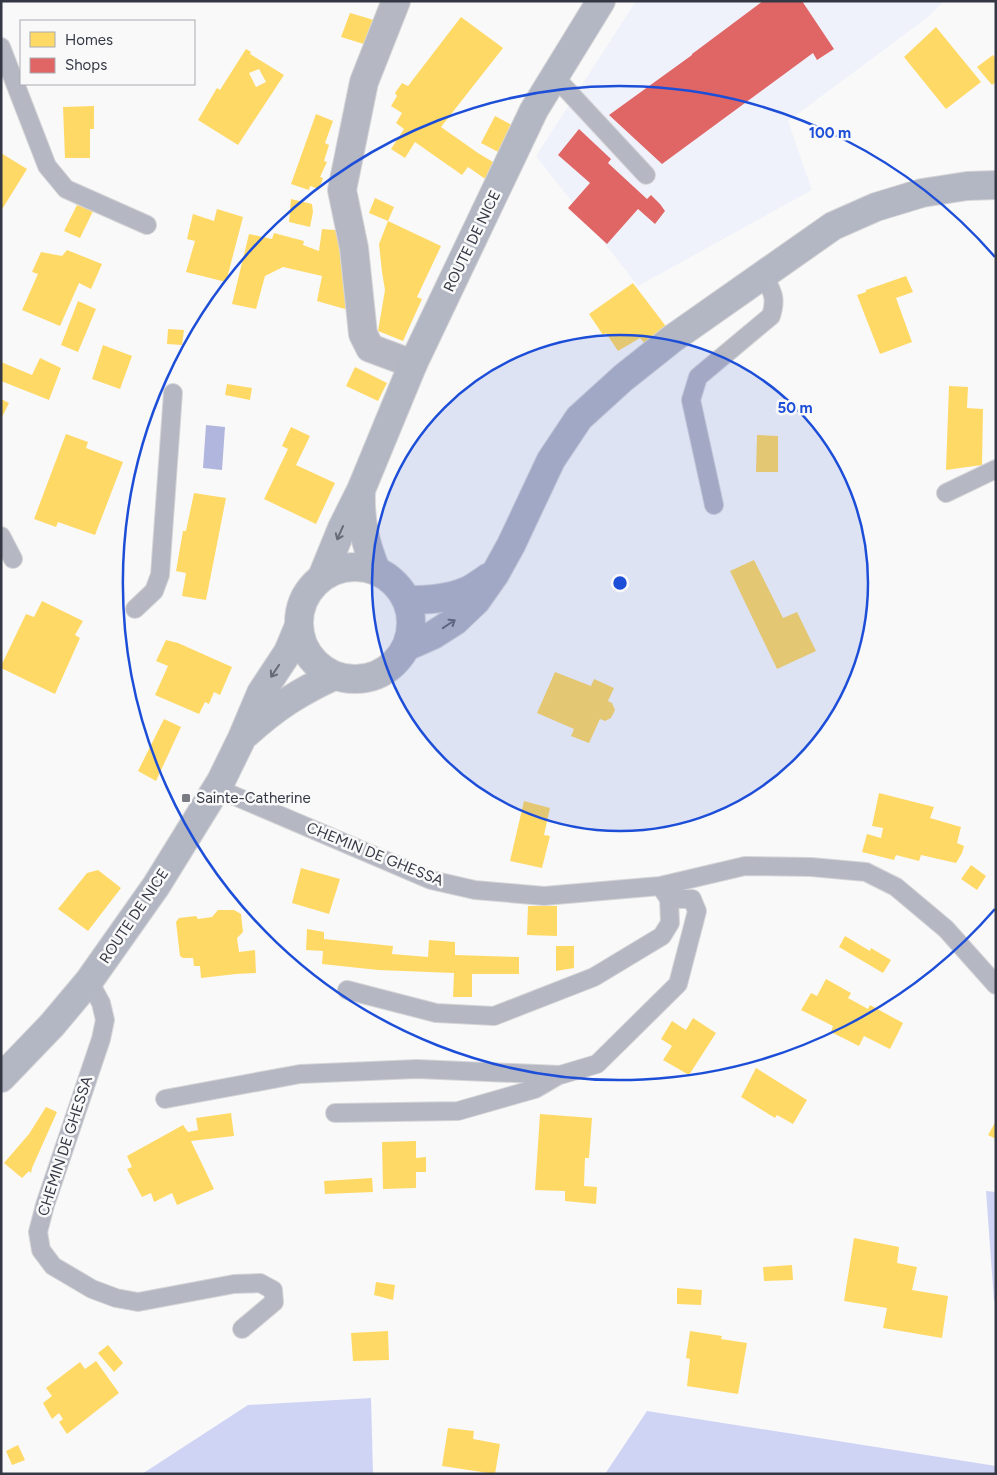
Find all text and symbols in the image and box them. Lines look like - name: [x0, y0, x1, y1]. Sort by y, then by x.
- legend: [20, 20, 195, 85]
- text: Homes: [65, 31, 113, 49]
- text: Shops: [65, 56, 107, 74]
- text: 100 m: [809, 124, 851, 142]
- street label: ROUTE DE NICE: [440, 187, 504, 295]
- text: 50 m: [777, 399, 813, 417]
- one-way arrow: [334, 525, 344, 540]
- centre of rings: [611, 574, 629, 592]
- one-way arrow: [442, 619, 456, 630]
- one-way arrow: [269, 664, 280, 678]
- place label: Sainte-Catherine: [196, 789, 311, 807]
- marker: Sainte-Catherine: [180, 792, 192, 804]
- street label: CHEMIN DE GHESSA: [304, 818, 446, 890]
- street label: ROUTE DE NICE: [96, 865, 172, 967]
- street label: CHEMIN DE GHESSA: [34, 1074, 96, 1218]

